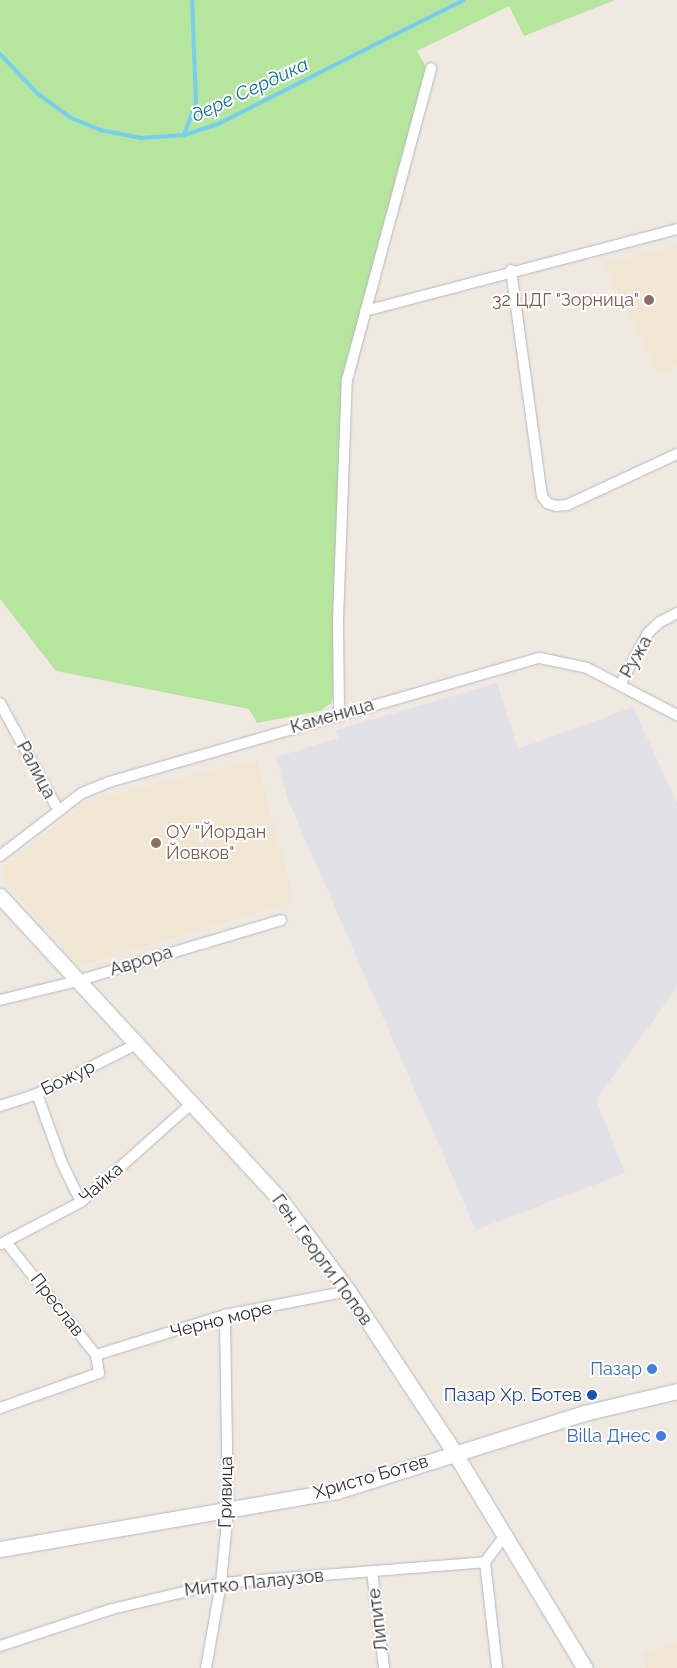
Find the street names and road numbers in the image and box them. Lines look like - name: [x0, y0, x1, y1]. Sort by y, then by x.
- street label: Ружа: [615, 632, 657, 682]
- street label: Каменица: [288, 694, 376, 738]
- street label: Ралица: [12, 738, 60, 802]
- street label: Аврора: [107, 941, 175, 981]
- street label: Божур: [37, 1056, 99, 1100]
- street label: Чайка: [75, 1158, 127, 1208]
- street label: Ген. Георги Попов: [267, 1190, 377, 1330]
- street label: Преслав: [26, 1269, 88, 1341]
- street label: Черно море: [168, 1297, 274, 1343]
- street label: Христо Ботев: [311, 1450, 431, 1504]
- street label: Гривица: [215, 1456, 237, 1528]
- street label: Митко Палаузов: [183, 1565, 325, 1601]
- street label: Липите: [363, 1587, 393, 1653]

